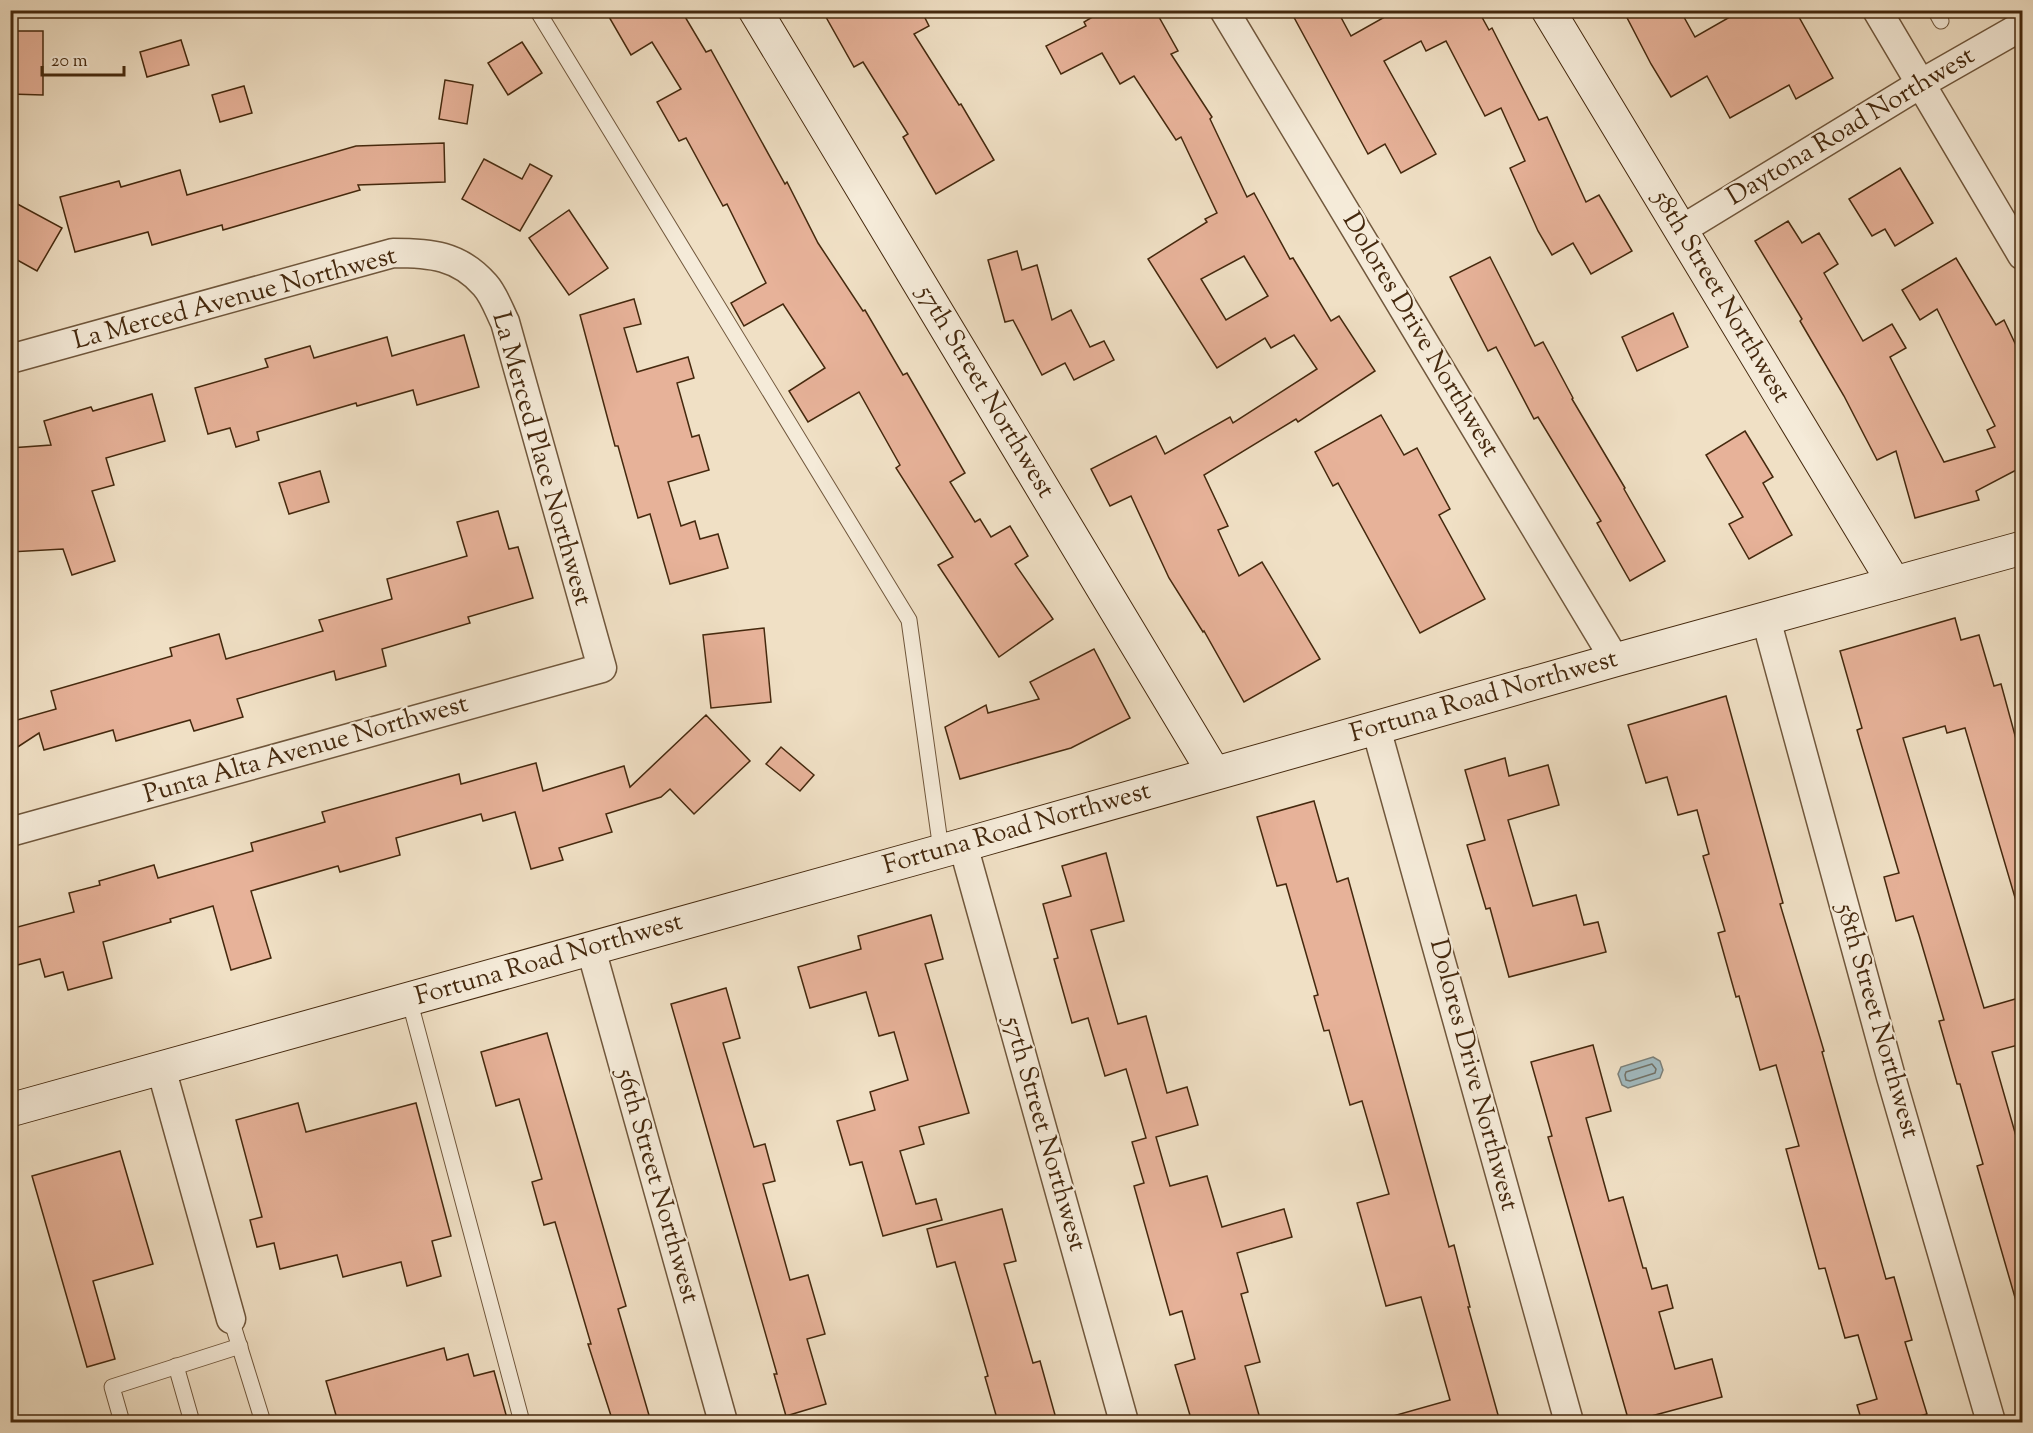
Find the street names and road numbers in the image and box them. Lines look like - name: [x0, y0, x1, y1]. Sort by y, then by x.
- street label: Daytona Road Northwest: [1720, 38, 1982, 216]
- street label: 58th Street Northwest: [1642, 182, 1799, 411]
- street label: Dolores Drive Northwest: [1332, 206, 1508, 465]
- street label: La Merced Avenue Northwest: [69, 238, 401, 360]
- street label: 57th Street Northwest: [906, 277, 1063, 506]
- street label: La Merced Place Northwest: [481, 308, 601, 610]
- street label: Fortuna Road Northwest: [1346, 641, 1622, 753]
- street label: Punta Alta Avenue Northwest: [139, 686, 473, 814]
- street label: Fortuna Road Northwest: [879, 773, 1155, 885]
- street label: 58th Street Northwest: [1825, 897, 1928, 1143]
- street label: Fortuna Road Northwest: [411, 904, 687, 1016]
- street label: Dolores Drive Northwest: [1419, 935, 1527, 1215]
- street label: 57th Street Northwest: [992, 1010, 1095, 1256]
- street label: 56th Street Northwest: [605, 1063, 708, 1308]

